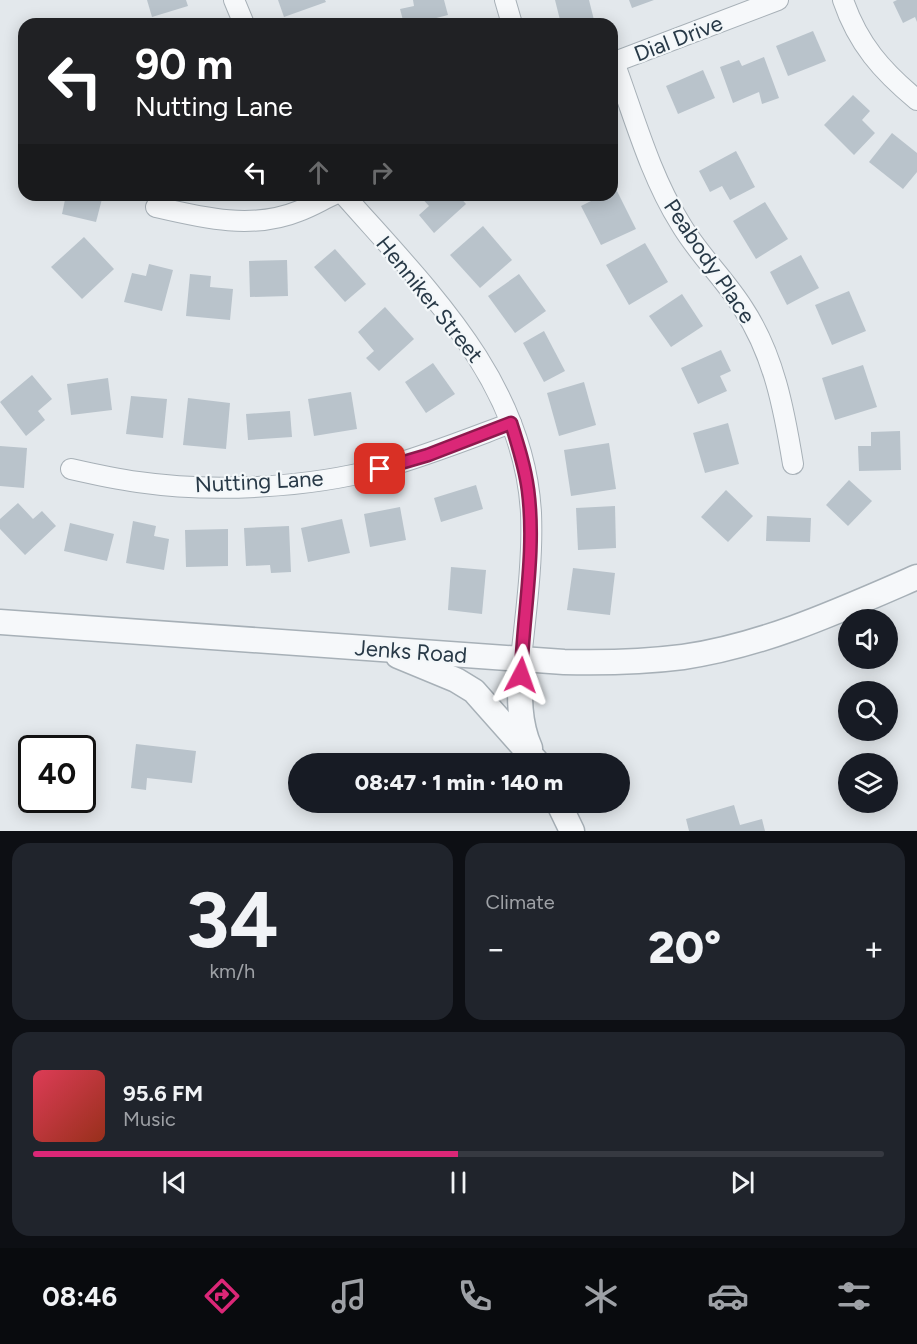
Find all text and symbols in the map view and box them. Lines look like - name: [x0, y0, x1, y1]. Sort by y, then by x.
- street label: Dial Drive: [630, 9, 726, 68]
- text: 90 m: [135, 39, 233, 90]
- icon: left: [36, 42, 114, 120]
- text: Nutting Lane: [135, 90, 293, 123]
- icon: left: [239, 156, 272, 189]
- icon: ahead: [302, 156, 335, 189]
- icon: right: [365, 156, 398, 189]
- street label: Peabody Place: [658, 194, 761, 329]
- street label: Henniker Street: [370, 231, 489, 368]
- pin: [354, 443, 405, 494]
- icon: arrive: [363, 452, 396, 485]
- street label: Nutting Lane: [194, 465, 324, 498]
- map controls: [838, 609, 898, 813]
- button: sound: [838, 609, 898, 669]
- street label: Jenks Road: [354, 634, 468, 669]
- position arrow: [489, 643, 553, 707]
- button: search: [838, 681, 898, 741]
- speed limit sign: 40: [18, 735, 96, 813]
- button: layers: [838, 753, 898, 813]
- text: 08:47 · 1 min · 140 m: [355, 769, 563, 796]
- text: 34: [186, 873, 279, 967]
- text: Climate: [486, 890, 555, 914]
- text: 20°: [648, 920, 721, 974]
- text: −: [486, 929, 506, 968]
- text: +: [863, 929, 884, 968]
- text: km/h: [209, 959, 255, 983]
- text: 95.6 FM: [123, 1080, 203, 1107]
- text: Music: [123, 1107, 176, 1131]
- icon: previous: [158, 1166, 191, 1199]
- icon: pause: [442, 1166, 475, 1199]
- icon: next: [726, 1166, 759, 1199]
- icon: directions: [201, 1275, 243, 1317]
- icon: music: [328, 1275, 370, 1317]
- icon: phone: [454, 1275, 496, 1317]
- icon: climate: [580, 1275, 622, 1317]
- icon: car: [707, 1275, 749, 1317]
- icon: filters: [833, 1275, 875, 1317]
- text: 08:46: [42, 1280, 117, 1313]

